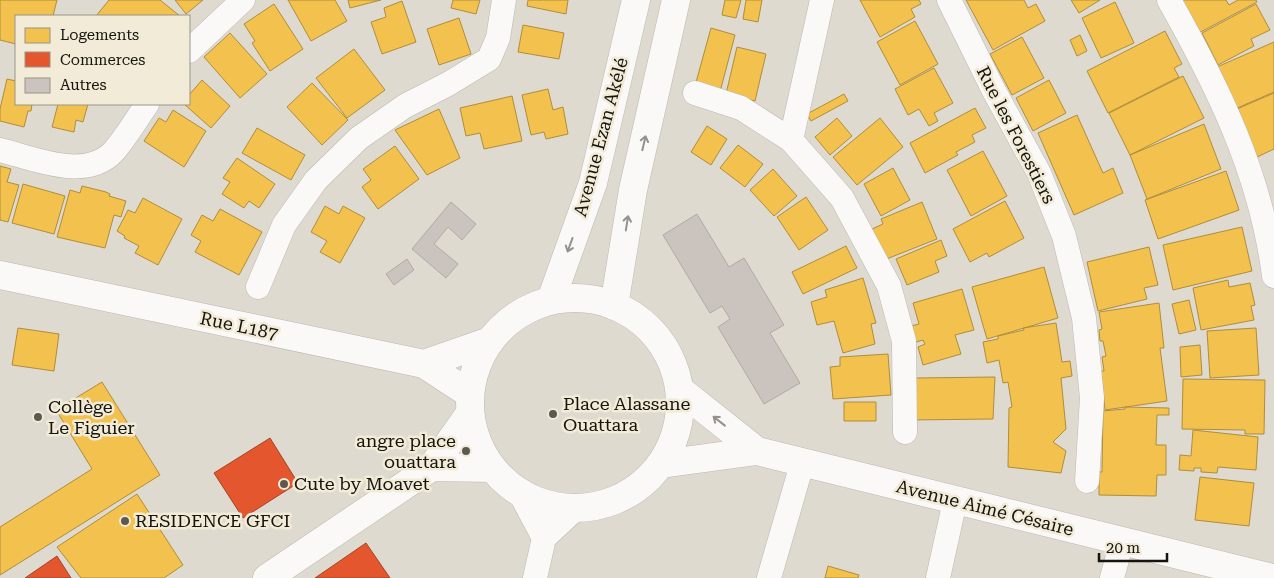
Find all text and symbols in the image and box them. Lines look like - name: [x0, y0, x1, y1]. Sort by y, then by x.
- legend: [15, 15, 190, 105]
- text: Logements: [60, 26, 139, 44]
- text: Commerces: [60, 51, 145, 69]
- street label: Avenue Ezan Akélé: [569, 55, 632, 219]
- street label: Rue les Forestiers: [973, 63, 1060, 207]
- text: Autres: [60, 76, 107, 94]
- one-way arrow: [640, 135, 649, 151]
- one-way arrow: [623, 216, 633, 232]
- one-way arrow: [565, 237, 574, 253]
- street label: Rue L187: [198, 307, 280, 344]
- place label: Place Alassane Ouattara: [563, 393, 691, 435]
- place label: Collège Le Figuier: [48, 396, 135, 438]
- marker: Place Alassane Ouattara: [547, 408, 559, 420]
- marker: Collège Le Figuier: [32, 411, 44, 423]
- one-way arrow: [712, 415, 725, 426]
- place label: angre place ouattara: [356, 430, 456, 472]
- marker: angre place ouattara: [460, 445, 472, 457]
- place label: Cute by Moavet: [294, 473, 430, 494]
- street label: Avenue Aimé Césaire: [894, 475, 1076, 540]
- marker: Cute by Moavet: [278, 478, 290, 490]
- place label: RESIDENCE GFCI: [135, 510, 290, 531]
- marker: RESIDENCE GFCI: [119, 515, 131, 527]
- scale bar: [1099, 530, 1166, 562]
- text: 20 m: [1106, 539, 1141, 557]

